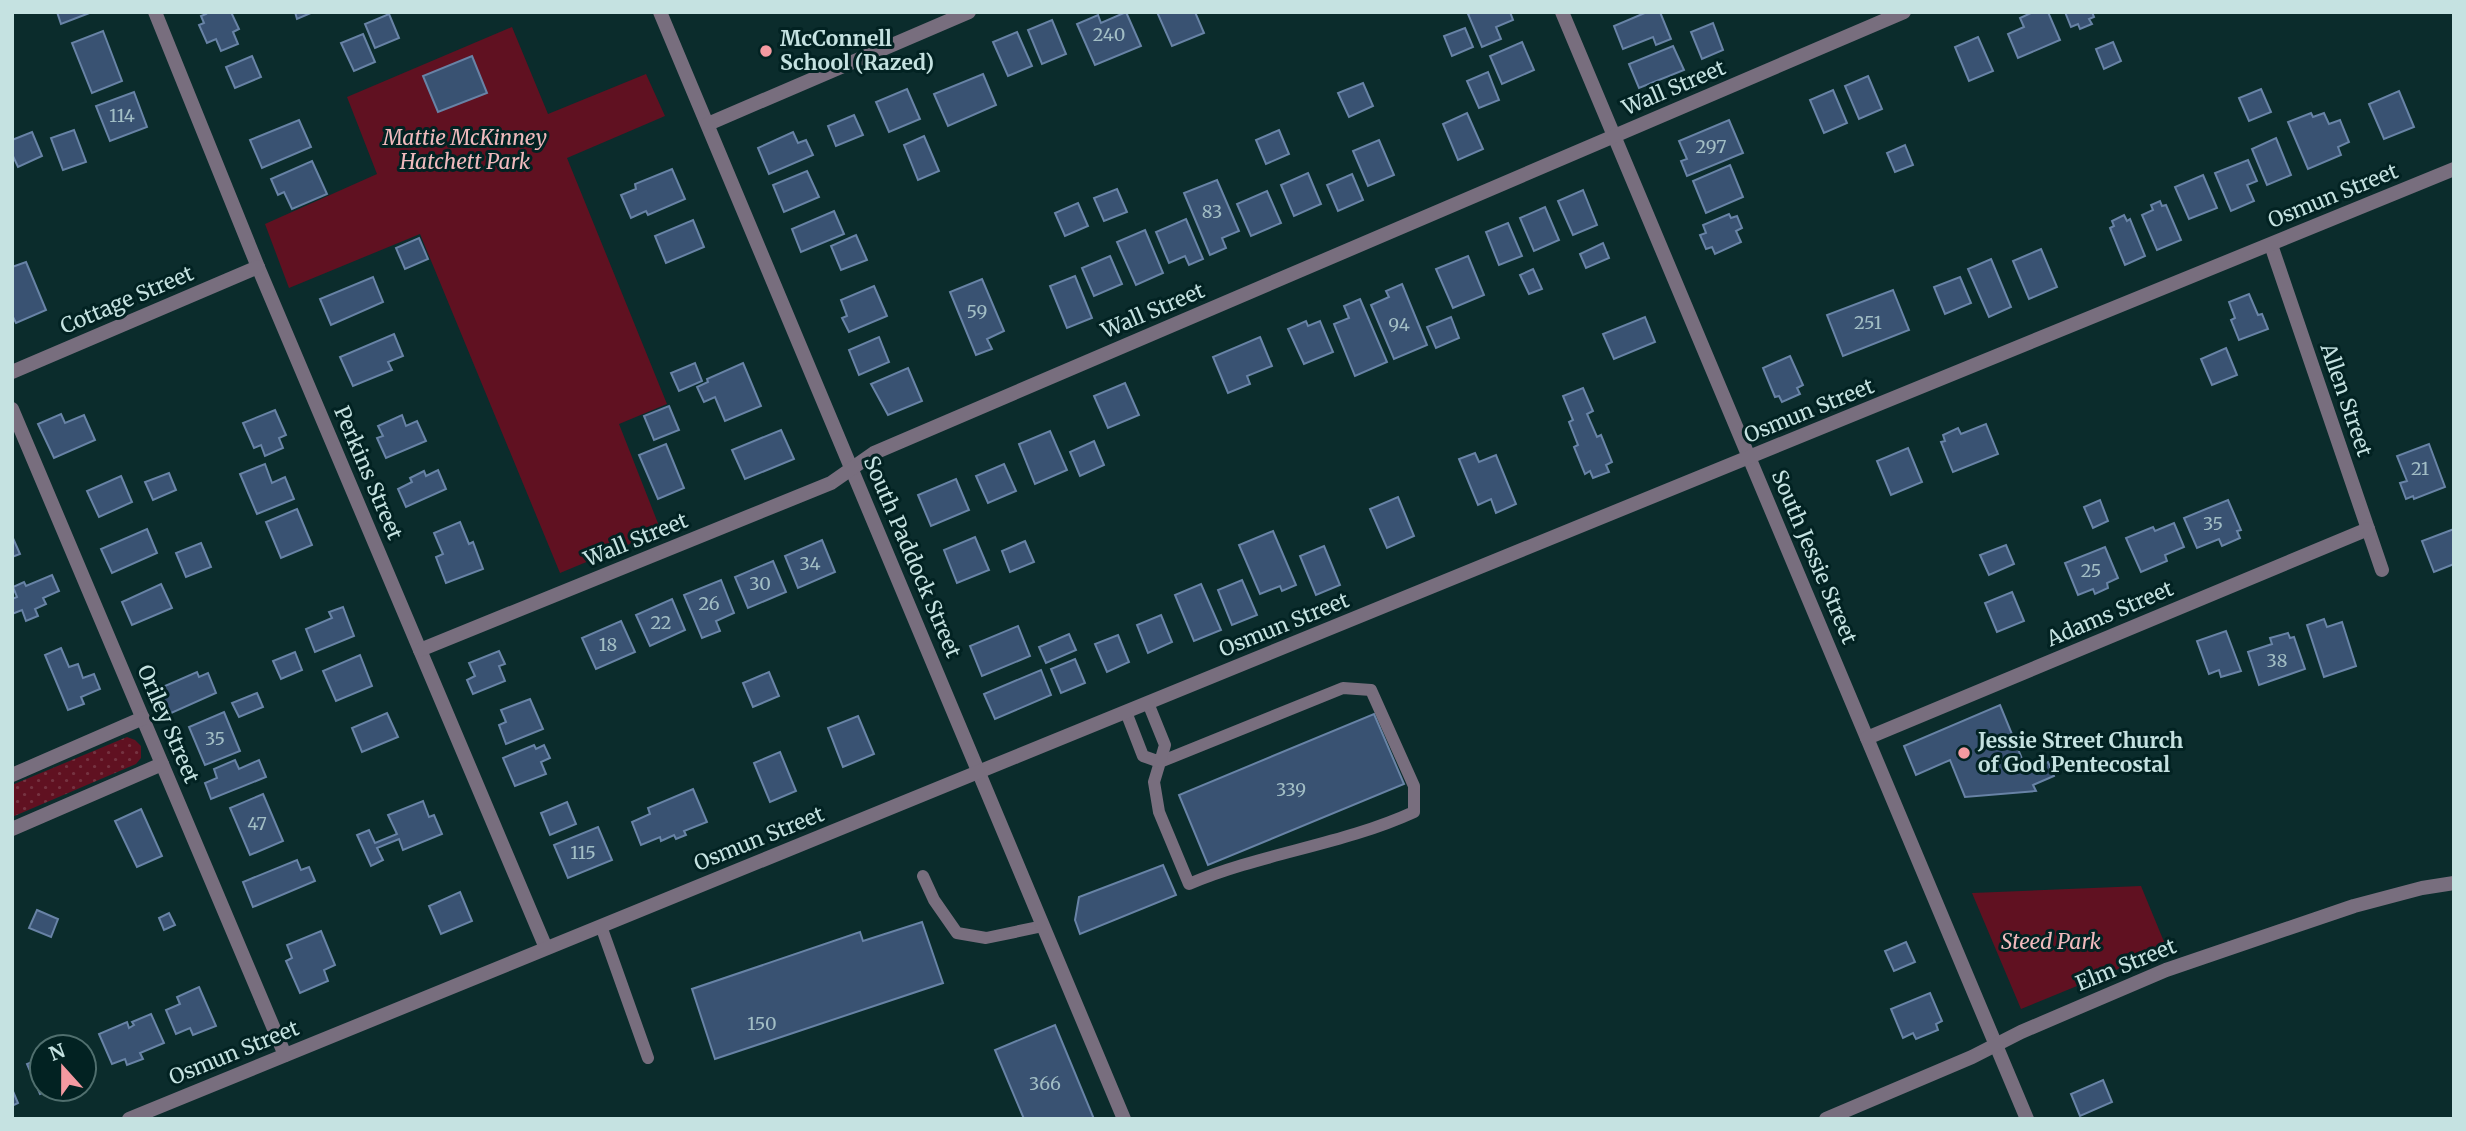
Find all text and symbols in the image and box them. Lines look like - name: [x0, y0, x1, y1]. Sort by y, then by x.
- house number: 240: [1093, 23, 1125, 46]
- place label: McConnell School (Razed): [780, 25, 934, 76]
- marker: McConnell School (Razed): [758, 43, 774, 59]
- street label: Wall Street: [1617, 54, 1730, 122]
- house number: 114: [109, 104, 135, 127]
- park label: Mattie McKinney Hatchett Park: [382, 124, 547, 175]
- house number: 297: [1695, 135, 1727, 158]
- street label: Osmun Street: [2264, 157, 2402, 234]
- house number: 83: [1202, 200, 1222, 223]
- street label: Cottage Street: [56, 259, 197, 340]
- street label: Wall Street: [1096, 277, 1209, 345]
- house number: 59: [967, 300, 987, 323]
- house number: 251: [1854, 311, 1882, 334]
- house number: 94: [1388, 313, 1410, 336]
- street label: Allen Street: [2314, 339, 2378, 460]
- street label: Osmun Street: [1740, 372, 1878, 449]
- street label: Perkins Street: [328, 402, 409, 544]
- street label: South Paddock Street: [858, 452, 967, 662]
- house number: 21: [2411, 457, 2429, 480]
- street label: South Jessie Street: [1766, 466, 1863, 648]
- street label: Wall Street: [579, 506, 692, 573]
- house number: 35: [2203, 512, 2223, 535]
- house number: 34: [799, 552, 821, 575]
- house number: 25: [2081, 559, 2101, 582]
- house number: 30: [749, 572, 771, 595]
- street label: Adams Street: [2041, 575, 2177, 653]
- street label: Osmun Street: [1215, 586, 1353, 663]
- house number: 26: [698, 592, 720, 615]
- house number: 22: [650, 611, 672, 634]
- house number: 18: [599, 633, 617, 656]
- house number: 38: [2267, 649, 2287, 672]
- street label: Oriley Street: [131, 660, 206, 787]
- house number: 35: [205, 727, 225, 750]
- place label: Jessie Street Church of God Pentecostal: [1977, 727, 2183, 778]
- marker: Jessie Street Church of God Pentecostal: [1956, 745, 1972, 761]
- house number: 339: [1276, 778, 1306, 801]
- street label: Osmun Street: [690, 800, 828, 877]
- house number: 47: [247, 812, 267, 835]
- house number: 115: [570, 841, 596, 864]
- park label: Steed Park: [2001, 928, 2101, 955]
- street label: Elm Street: [2072, 932, 2180, 997]
- house number: 150: [747, 1012, 777, 1035]
- street label: Osmun Street: [165, 1014, 303, 1091]
- north arrow: [28, 1033, 98, 1103]
- text: N: [46, 1038, 68, 1066]
- house number: 366: [1029, 1072, 1061, 1095]

